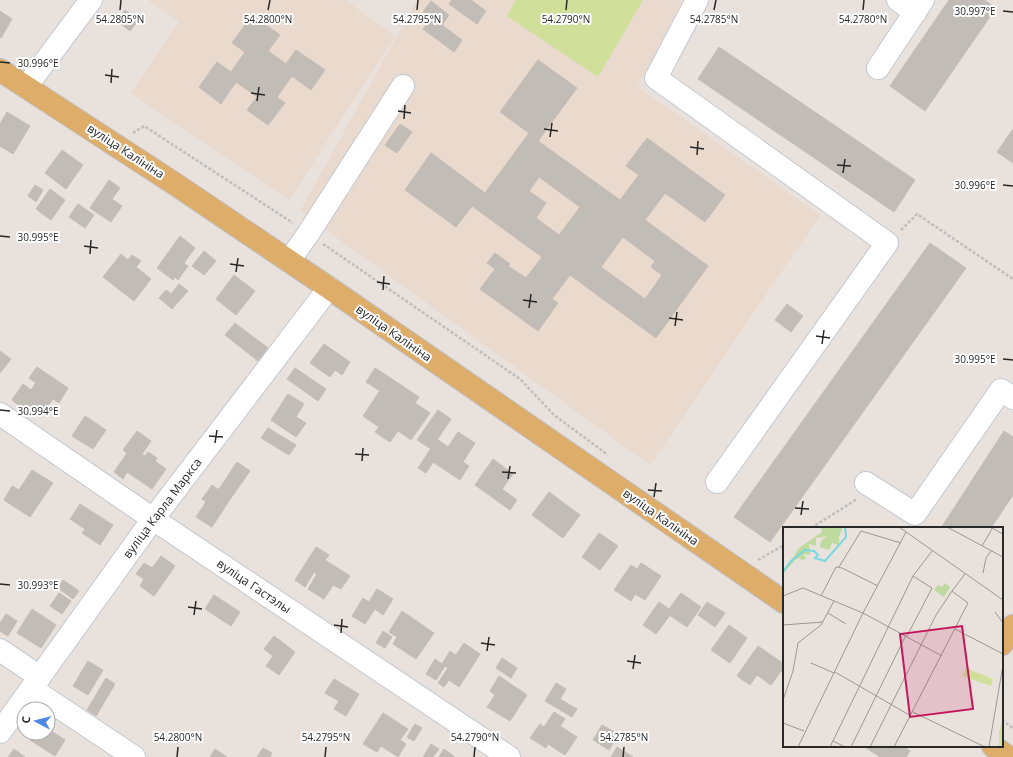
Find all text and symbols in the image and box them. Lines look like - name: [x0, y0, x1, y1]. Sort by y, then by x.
- text: 30.997°E: [954, 4, 996, 18]
- text: 54.2805°N: [96, 12, 144, 26]
- text: 54.2800°N: [244, 12, 292, 26]
- text: 54.2795°N: [393, 12, 441, 26]
- text: 54.2790°N: [542, 12, 590, 26]
- text: 54.2785°N: [690, 12, 738, 26]
- text: 54.2780°N: [839, 12, 887, 26]
- text: 30.996°E: [17, 56, 59, 70]
- street label: вуліца Калініна: [84, 120, 168, 182]
- text: 30.996°E: [954, 178, 996, 192]
- text: 30.995°E: [17, 230, 59, 244]
- street label: вуліца Калініна: [353, 301, 435, 365]
- text: 30.995°E: [954, 352, 996, 366]
- text: 30.994°E: [17, 404, 59, 418]
- street label: вуліца Карла Маркса: [119, 454, 205, 562]
- street label: вуліца Калініна: [620, 485, 702, 549]
- inset map: [783, 527, 1003, 747]
- street label: вуліца Гастэлы: [213, 555, 295, 617]
- text: 30.993°E: [17, 578, 59, 592]
- north arrow: [16, 701, 56, 741]
- text: С: [18, 715, 33, 724]
- text: 54.2800°N: [154, 730, 202, 744]
- text: 54.2795°N: [302, 730, 350, 744]
- text: 54.2790°N: [451, 730, 499, 744]
- text: 54.2785°N: [600, 730, 648, 744]

